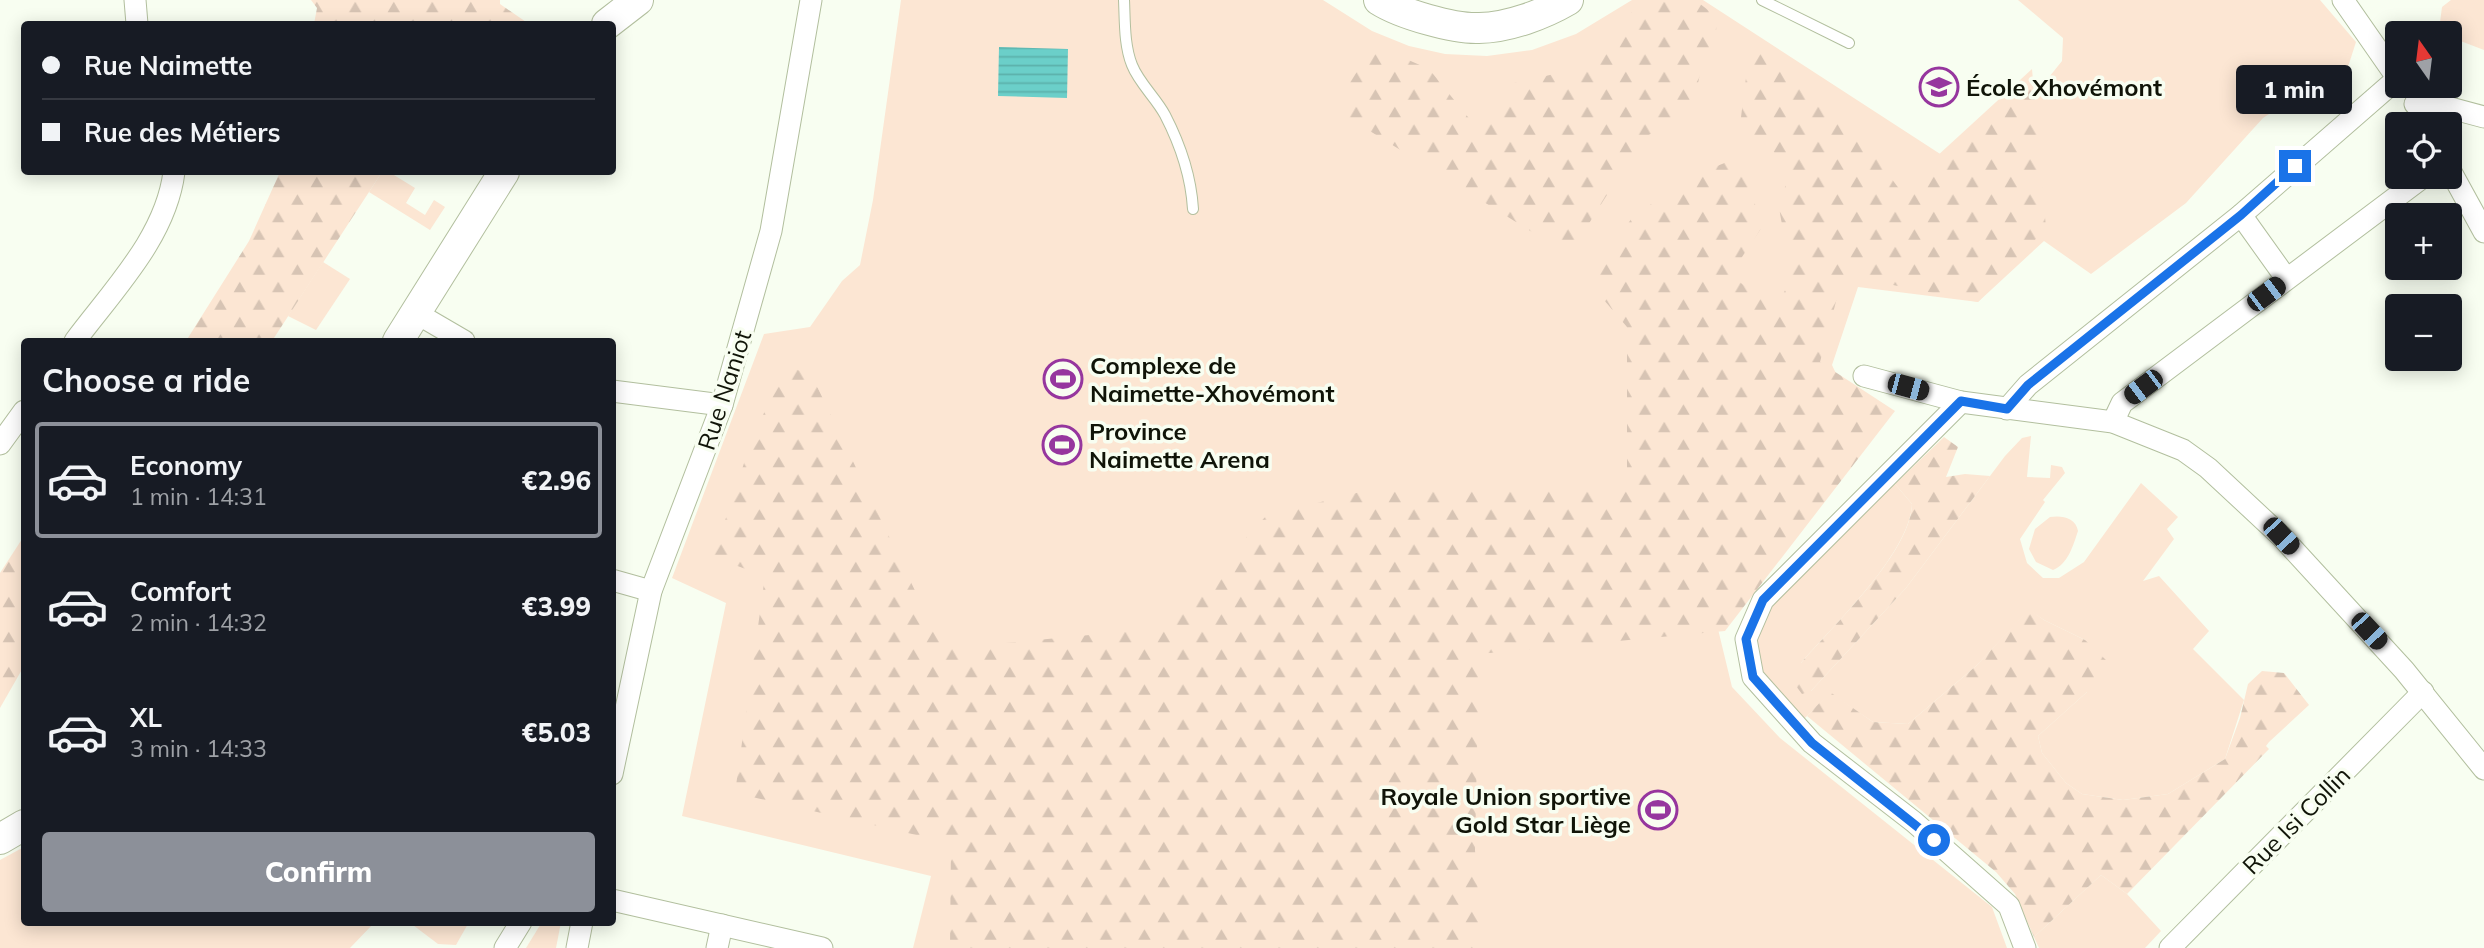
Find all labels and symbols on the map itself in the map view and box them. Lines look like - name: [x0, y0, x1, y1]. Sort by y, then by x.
- north arrow: [2385, 21, 2462, 98]
- callout: 1 min: [2237, 64, 2353, 114]
- school or university icon: École Xhovémont: [1918, 66, 1960, 108]
- place label: École Xhovémont: [1966, 72, 2162, 102]
- route end: [2279, 150, 2311, 182]
- car: [2243, 273, 2290, 315]
- street label: Rue Naniot: [691, 326, 757, 454]
- place label: Complexe de Naimette-Xhovémont: [1090, 350, 1335, 408]
- sports icon: Complexe de Naimette-Xhovémont: [1042, 358, 1084, 400]
- car: [2120, 366, 2167, 408]
- car: [1885, 371, 1932, 403]
- place label: Province Naimette Arena: [1089, 416, 1270, 474]
- sports icon: Province Naimette Arena: [1041, 424, 1083, 466]
- car: [2259, 513, 2304, 559]
- car: [2347, 608, 2392, 654]
- street label: Rue Isi Collin: [2236, 760, 2356, 880]
- place label: Royale Union sportive Gold Star Liège: [1381, 781, 1631, 839]
- sports icon: Royale Union sportive Gold Star Liège: [1637, 789, 1679, 831]
- route start: [1918, 824, 1950, 856]

